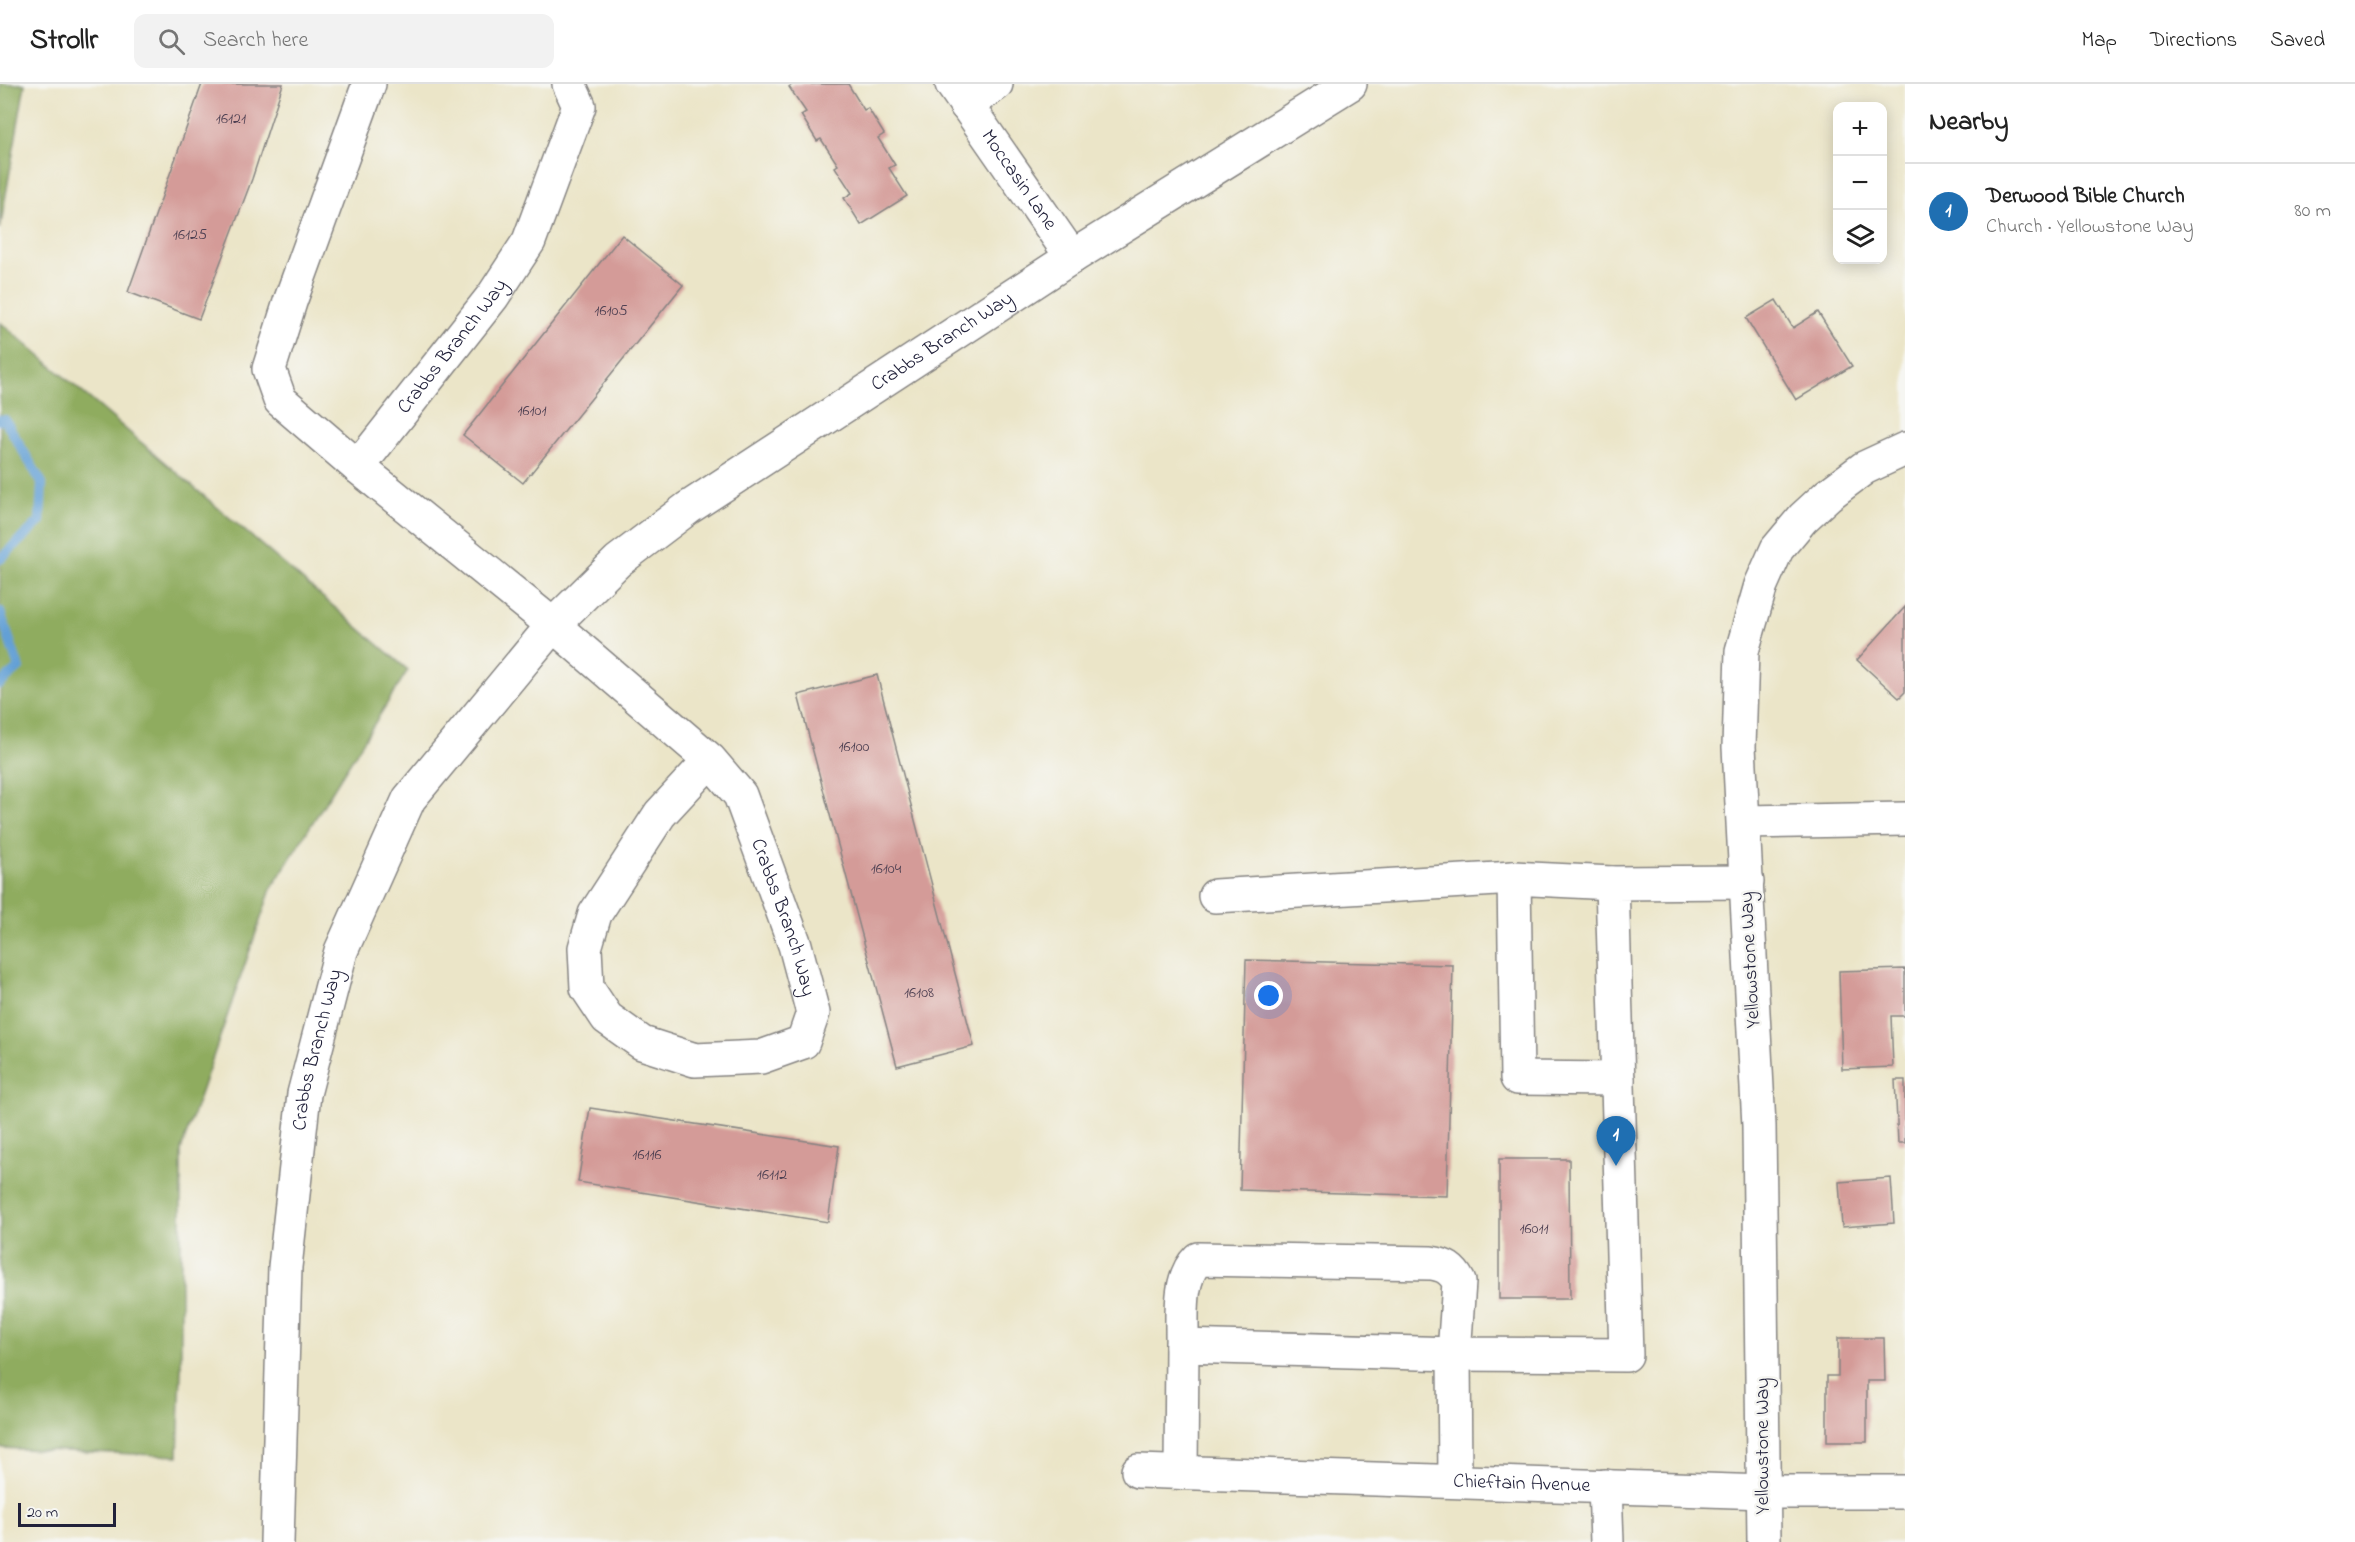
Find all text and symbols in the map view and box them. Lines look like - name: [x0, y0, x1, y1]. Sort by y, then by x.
- search box: [134, 14, 554, 68]
- text: Strollr: [30, 21, 98, 62]
- icon: search: [155, 25, 188, 58]
- text: Search here: [203, 25, 308, 57]
- text: Map: [2081, 26, 2117, 56]
- text: Directions: [2150, 26, 2237, 56]
- text: Saved: [2270, 26, 2325, 56]
- map controls: [1833, 102, 1887, 264]
- button: +: [1833, 102, 1887, 156]
- text: Nearby: [1929, 104, 2008, 142]
- house number: 16121: [216, 107, 246, 131]
- street label: Moccasin Lane: [973, 124, 1064, 236]
- button: −: [1833, 156, 1887, 210]
- text: Derwood Bible Church: [1986, 181, 2185, 213]
- text: 1: [1945, 197, 1952, 226]
- text: 80 m: [2294, 197, 2331, 226]
- button: layers: [1833, 210, 1887, 264]
- text: Church · Yellowstone Way: [1986, 213, 2194, 242]
- house number: 16125: [173, 223, 207, 247]
- street label: Crabbs Branch Way: [390, 273, 515, 420]
- street label: Crabbs Branch Way: [865, 285, 1019, 399]
- house number: 16105: [594, 299, 628, 323]
- house number: 16101: [517, 399, 547, 423]
- house number: 16100: [838, 735, 870, 759]
- street label: Crabbs Branch Way: [743, 835, 822, 1000]
- house number: 16104: [871, 857, 902, 881]
- street label: Yellowstone Way: [1733, 891, 1769, 1029]
- street label: Crabbs Branch Way: [286, 966, 350, 1132]
- house number: 16108: [904, 981, 934, 1005]
- your location: [1254, 981, 1283, 1010]
- pin: 1: [1596, 1116, 1636, 1166]
- house number: 16116: [632, 1143, 662, 1167]
- house number: 16112: [757, 1163, 787, 1187]
- house number: 16011: [1519, 1217, 1549, 1241]
- street label: Yellowstone Way: [1749, 1378, 1778, 1514]
- street label: Chieftain Avenue: [1453, 1467, 1591, 1501]
- scale bar: [18, 1500, 116, 1528]
- text: 20 m: [27, 1501, 58, 1525]

